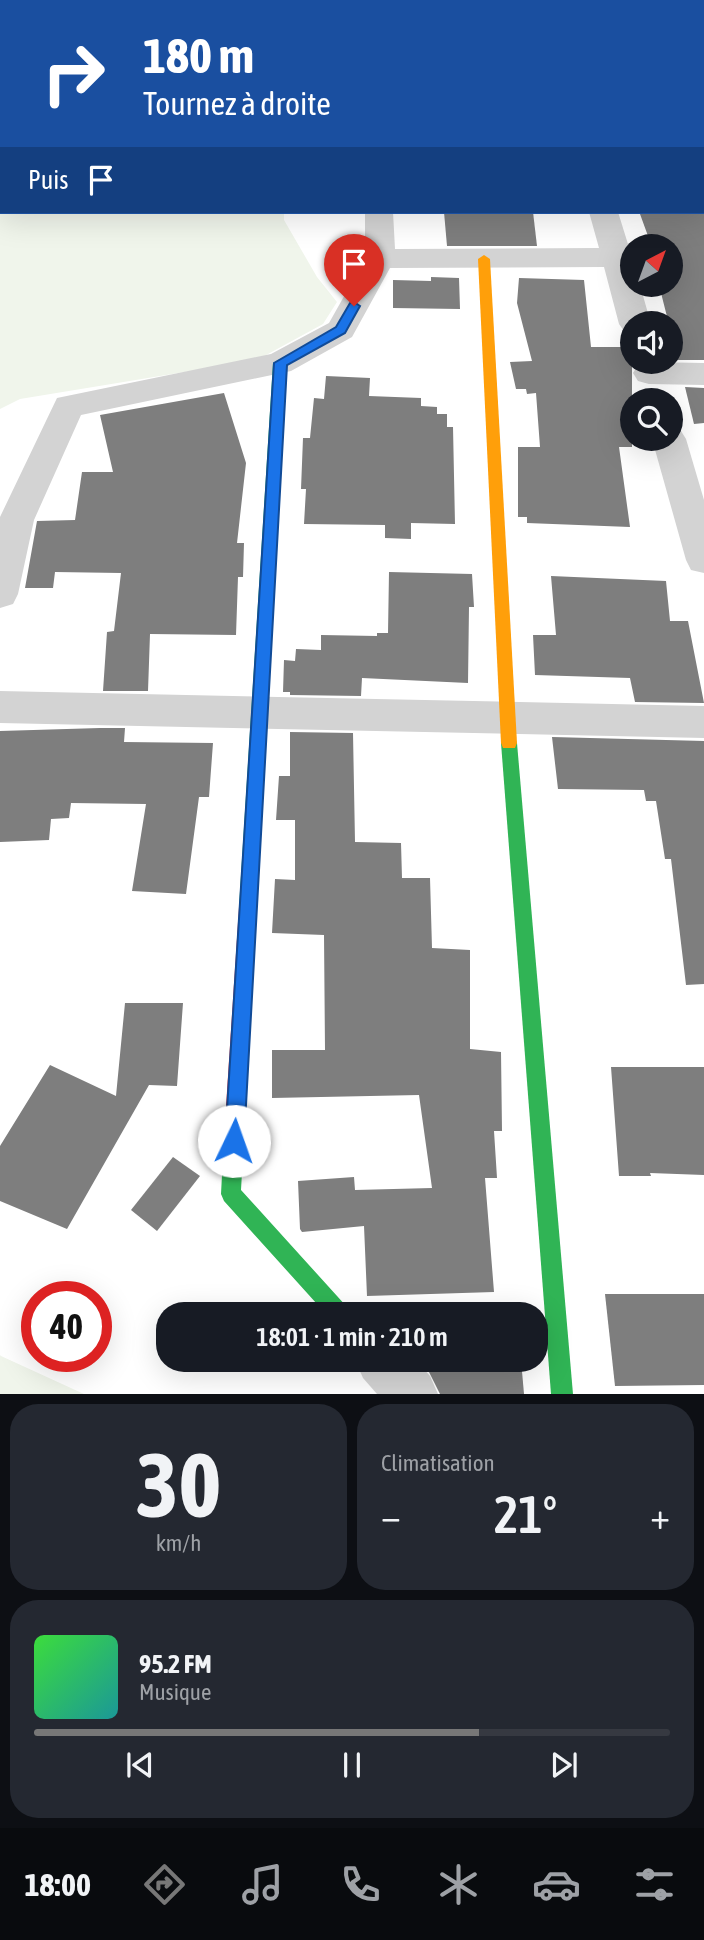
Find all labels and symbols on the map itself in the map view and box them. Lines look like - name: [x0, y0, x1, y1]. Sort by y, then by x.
- pin: [324, 234, 384, 306]
- north arrow: [620, 234, 682, 298]
- position arrow: [197, 1104, 271, 1178]
- speed limit sign: 40: [21, 1281, 112, 1372]

